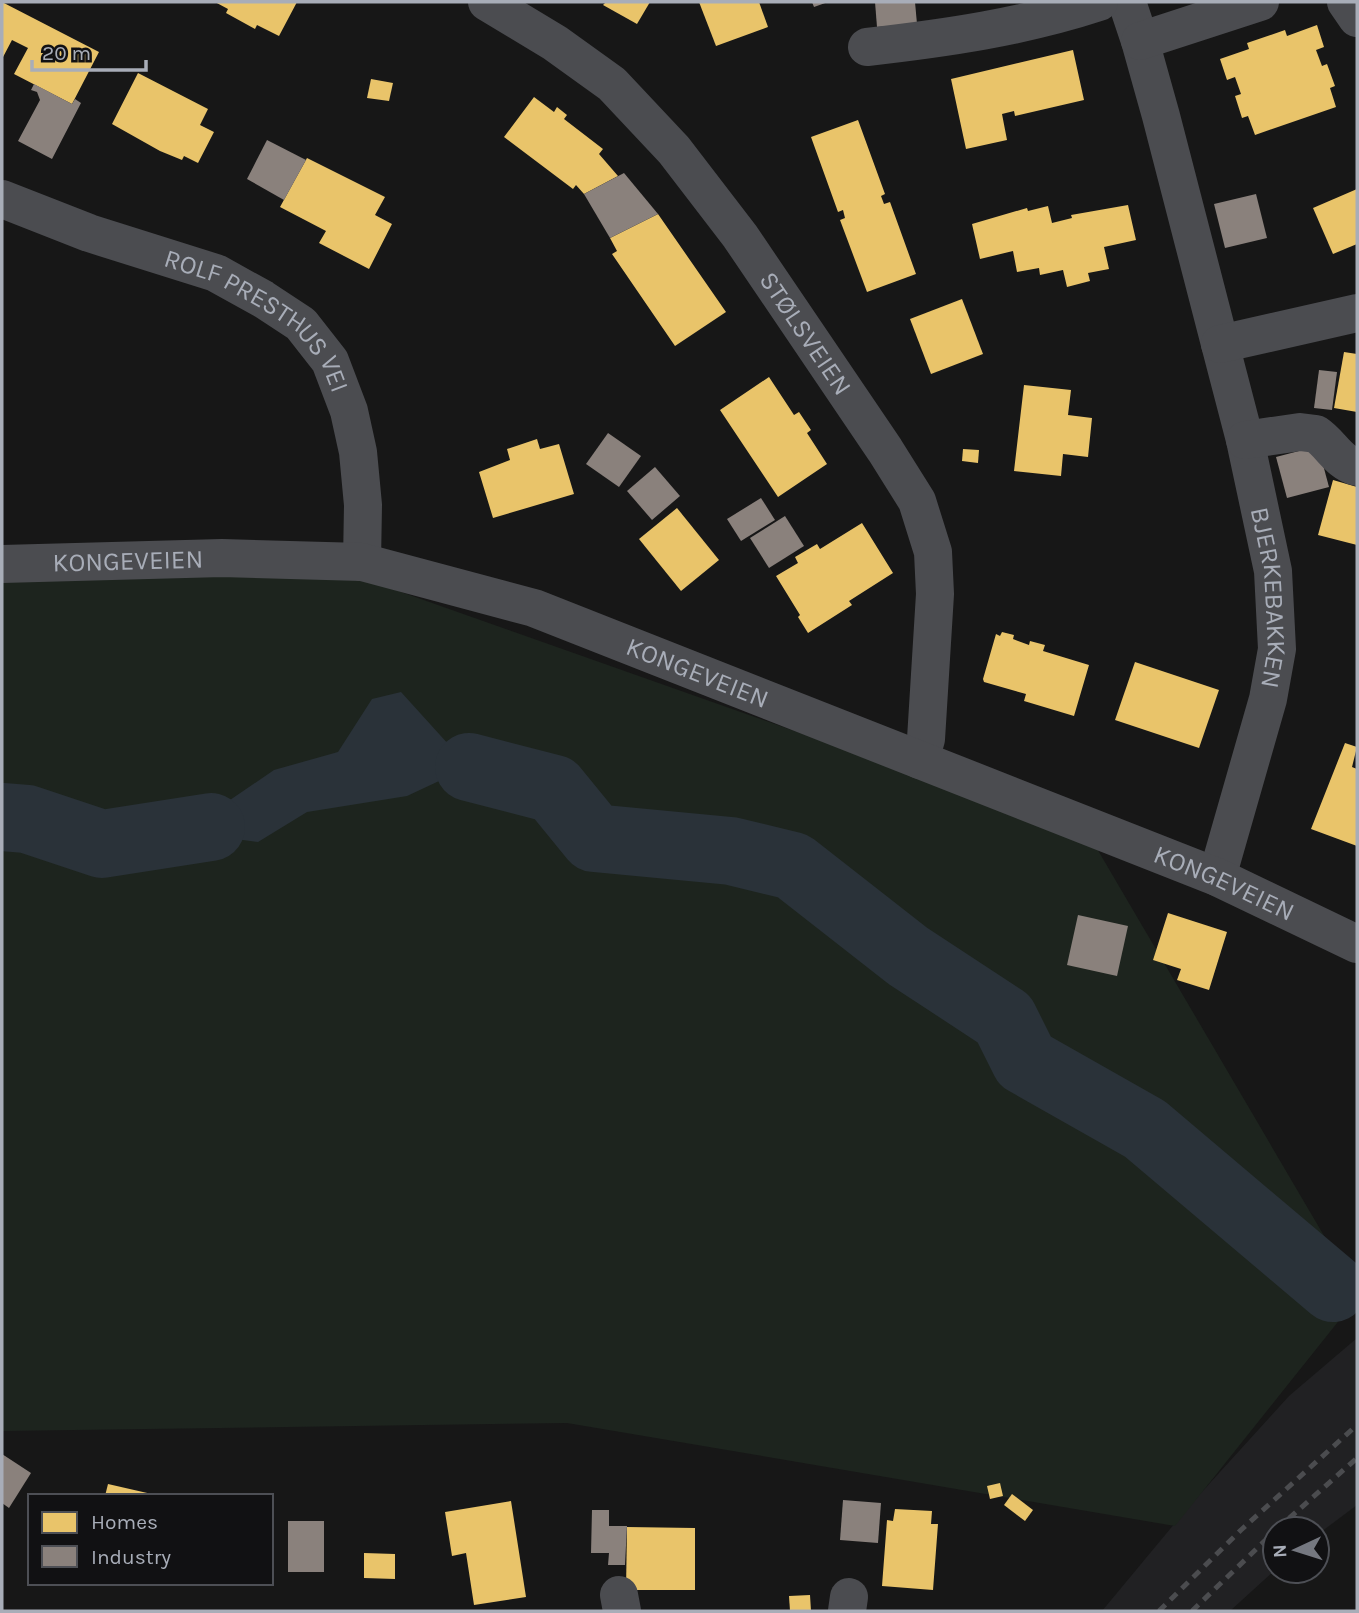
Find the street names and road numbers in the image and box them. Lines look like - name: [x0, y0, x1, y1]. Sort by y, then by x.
- street label: ROLF PRESTHUS VEI: [161, 242, 356, 396]
- street label: STØLSVEIEN: [753, 266, 859, 401]
- street label: BJERKEBAKKEN: [1244, 504, 1293, 691]
- street label: KONGEVEIEN: [52, 543, 204, 578]
- street label: KONGEVEIEN: [622, 630, 773, 714]
- street label: KONGEVEIEN: [1149, 838, 1300, 927]

